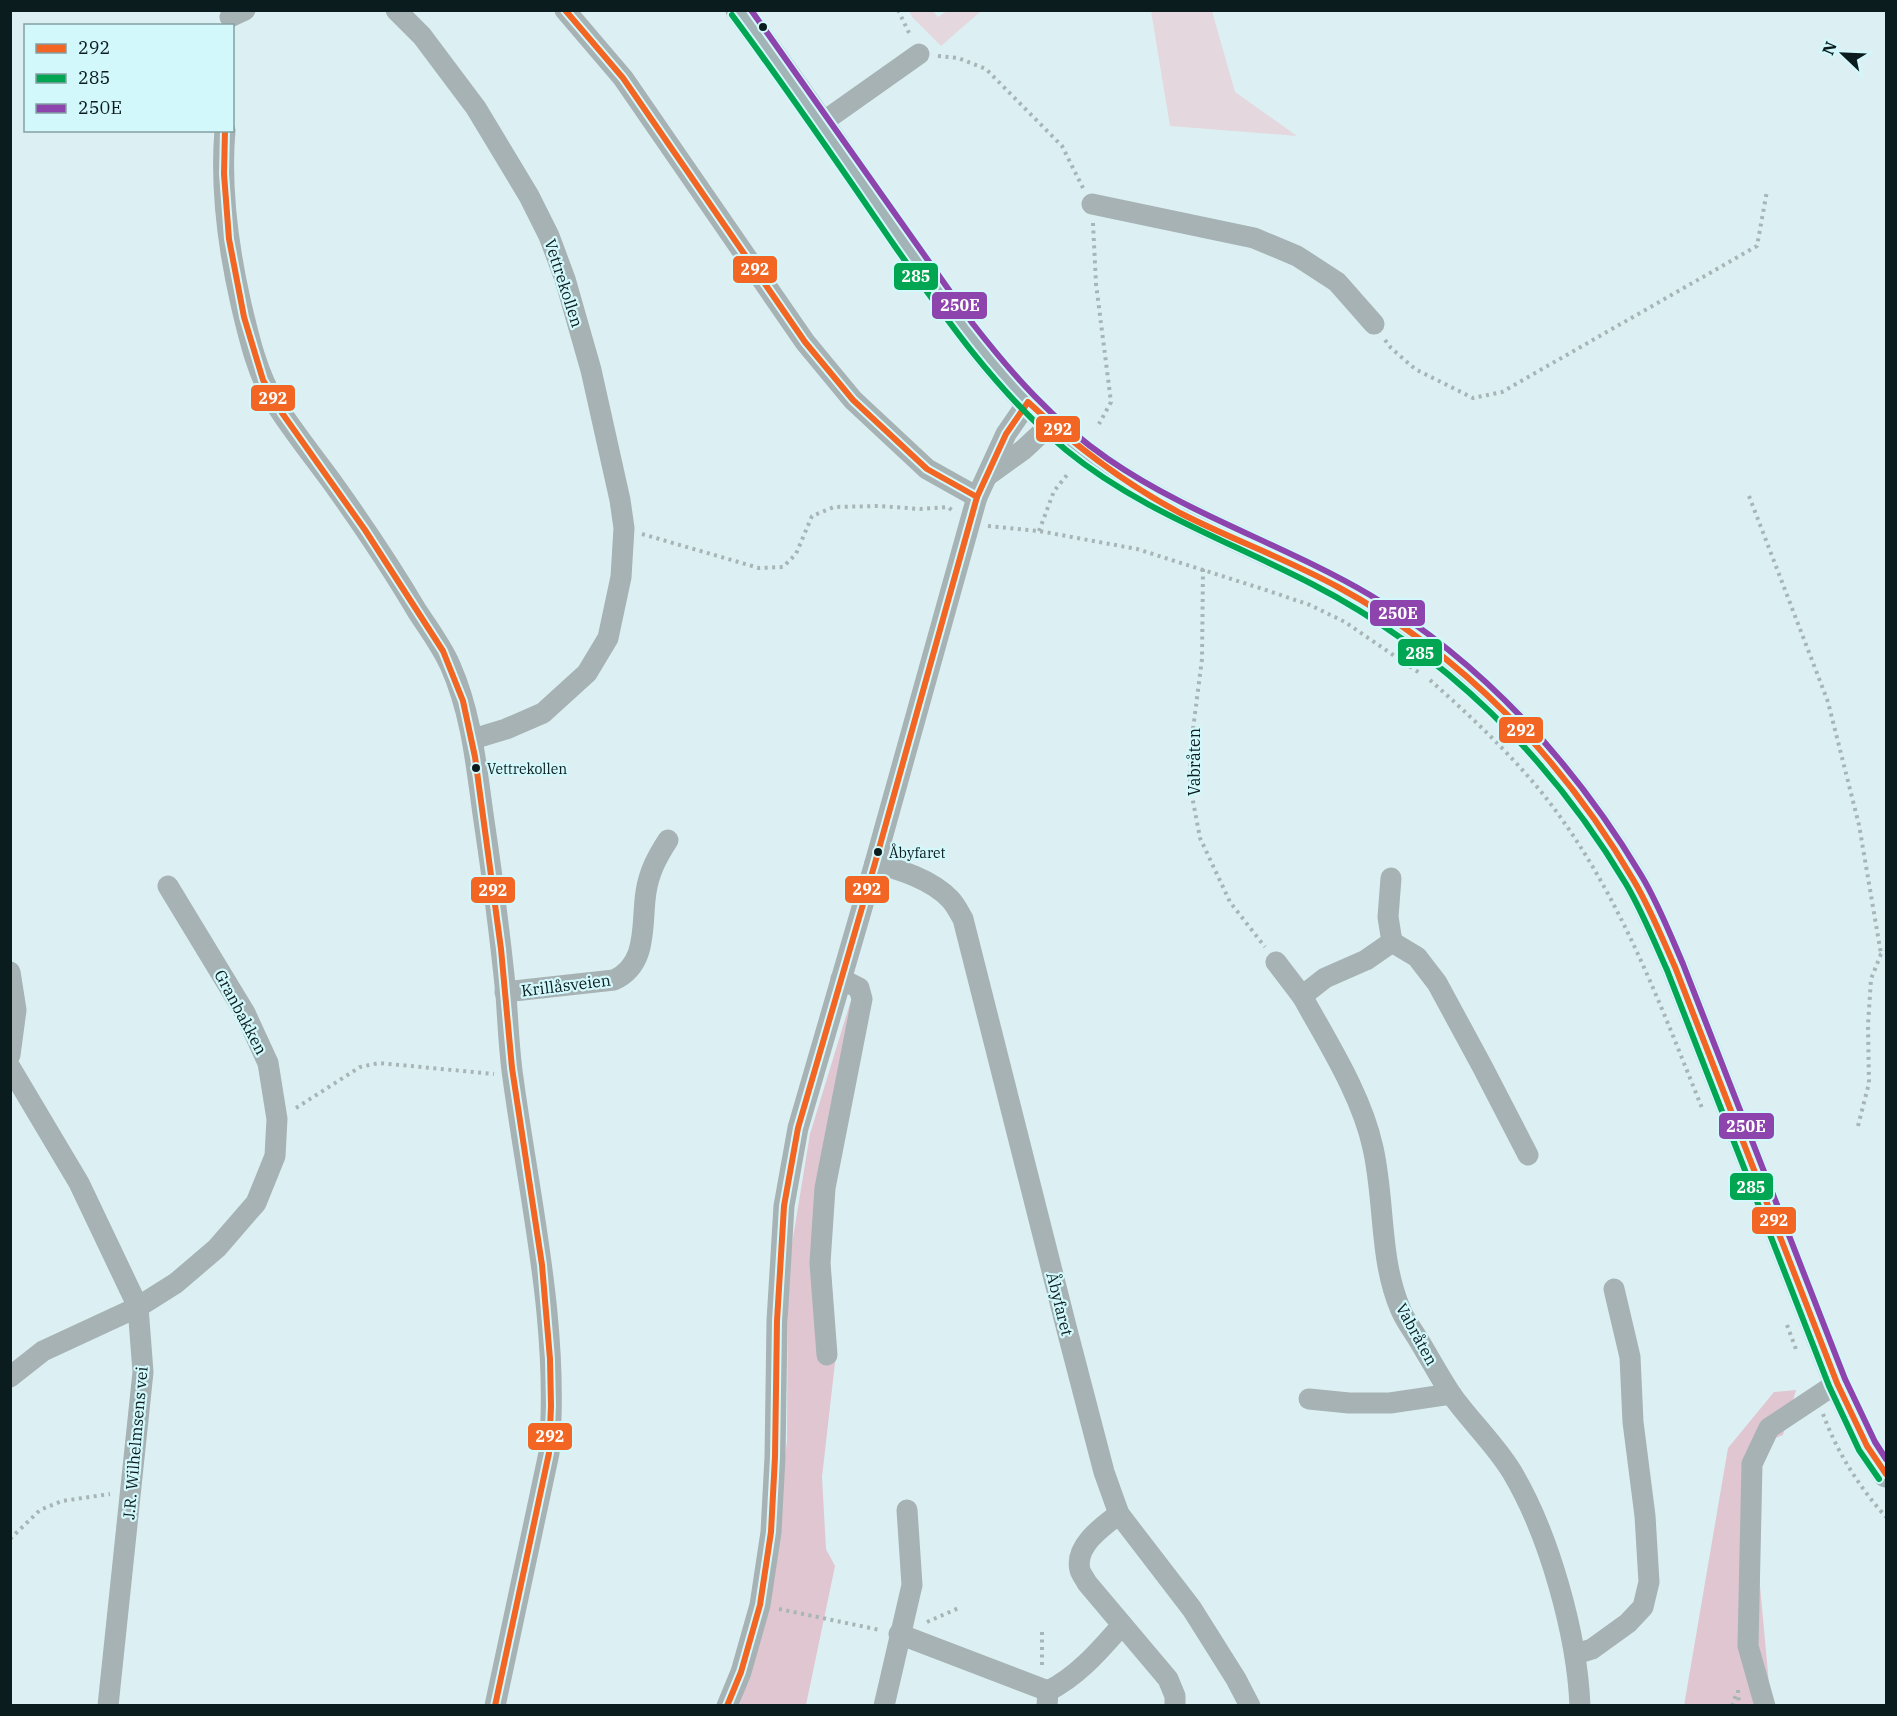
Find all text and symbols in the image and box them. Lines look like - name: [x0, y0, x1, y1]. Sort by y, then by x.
- unlabelled marker: [757, 21, 769, 33]
- legend: [24, 24, 234, 132]
- north arrow: [1813, 24, 1873, 84]
- text: 292: [78, 36, 110, 59]
- text: N: [1818, 38, 1841, 58]
- text: 285: [78, 66, 110, 89]
- text: 250E: [78, 96, 122, 119]
- street label: Vettrekollen: [540, 236, 588, 330]
- line badge: 292: [732, 255, 778, 284]
- text: 292: [741, 259, 769, 279]
- line badge: 285: [893, 262, 939, 291]
- text: 285: [902, 266, 930, 286]
- line badge: 250E: [931, 291, 988, 320]
- text: 250E: [940, 295, 980, 315]
- line badge: 292: [250, 384, 296, 412]
- text: 292: [259, 388, 287, 408]
- line badge: 292: [1035, 415, 1081, 443]
- text: 292: [1044, 419, 1072, 439]
- line badge: 250E: [1369, 599, 1426, 627]
- text: 250E: [1378, 603, 1418, 623]
- line badge: 285: [1397, 638, 1443, 667]
- text: 285: [1406, 643, 1434, 663]
- line badge: 292: [1498, 716, 1544, 744]
- text: 292: [1507, 720, 1535, 740]
- street label: Vabråten: [1184, 728, 1204, 796]
- place label: Vettrekollen: [487, 760, 567, 778]
- marker: Vettrekollen: [470, 762, 482, 774]
- place label: Åbyfaret: [889, 843, 946, 862]
- marker: Åbyfaret: [872, 846, 884, 858]
- line badge: 292: [844, 875, 890, 904]
- line badge: 292: [470, 876, 516, 904]
- text: 292: [853, 879, 881, 899]
- text: 292: [479, 880, 507, 900]
- street label: Granbakken: [210, 966, 272, 1058]
- street label: Krillåsveien: [520, 970, 612, 1000]
- line badge: 250E: [1718, 1112, 1775, 1140]
- text: 250E: [1726, 1116, 1766, 1136]
- line badge: 285: [1729, 1172, 1774, 1201]
- text: 285: [1737, 1177, 1765, 1197]
- line badge: 292: [1751, 1206, 1797, 1235]
- text: 292: [1760, 1210, 1788, 1230]
- street label: Åbyfaret: [1042, 1270, 1079, 1338]
- street label: Vabråten: [1392, 1299, 1442, 1369]
- street label: J.R. Wilhelmsens vei: [118, 1366, 152, 1520]
- line badge: 292: [527, 1422, 573, 1451]
- text: 292: [536, 1426, 564, 1446]

